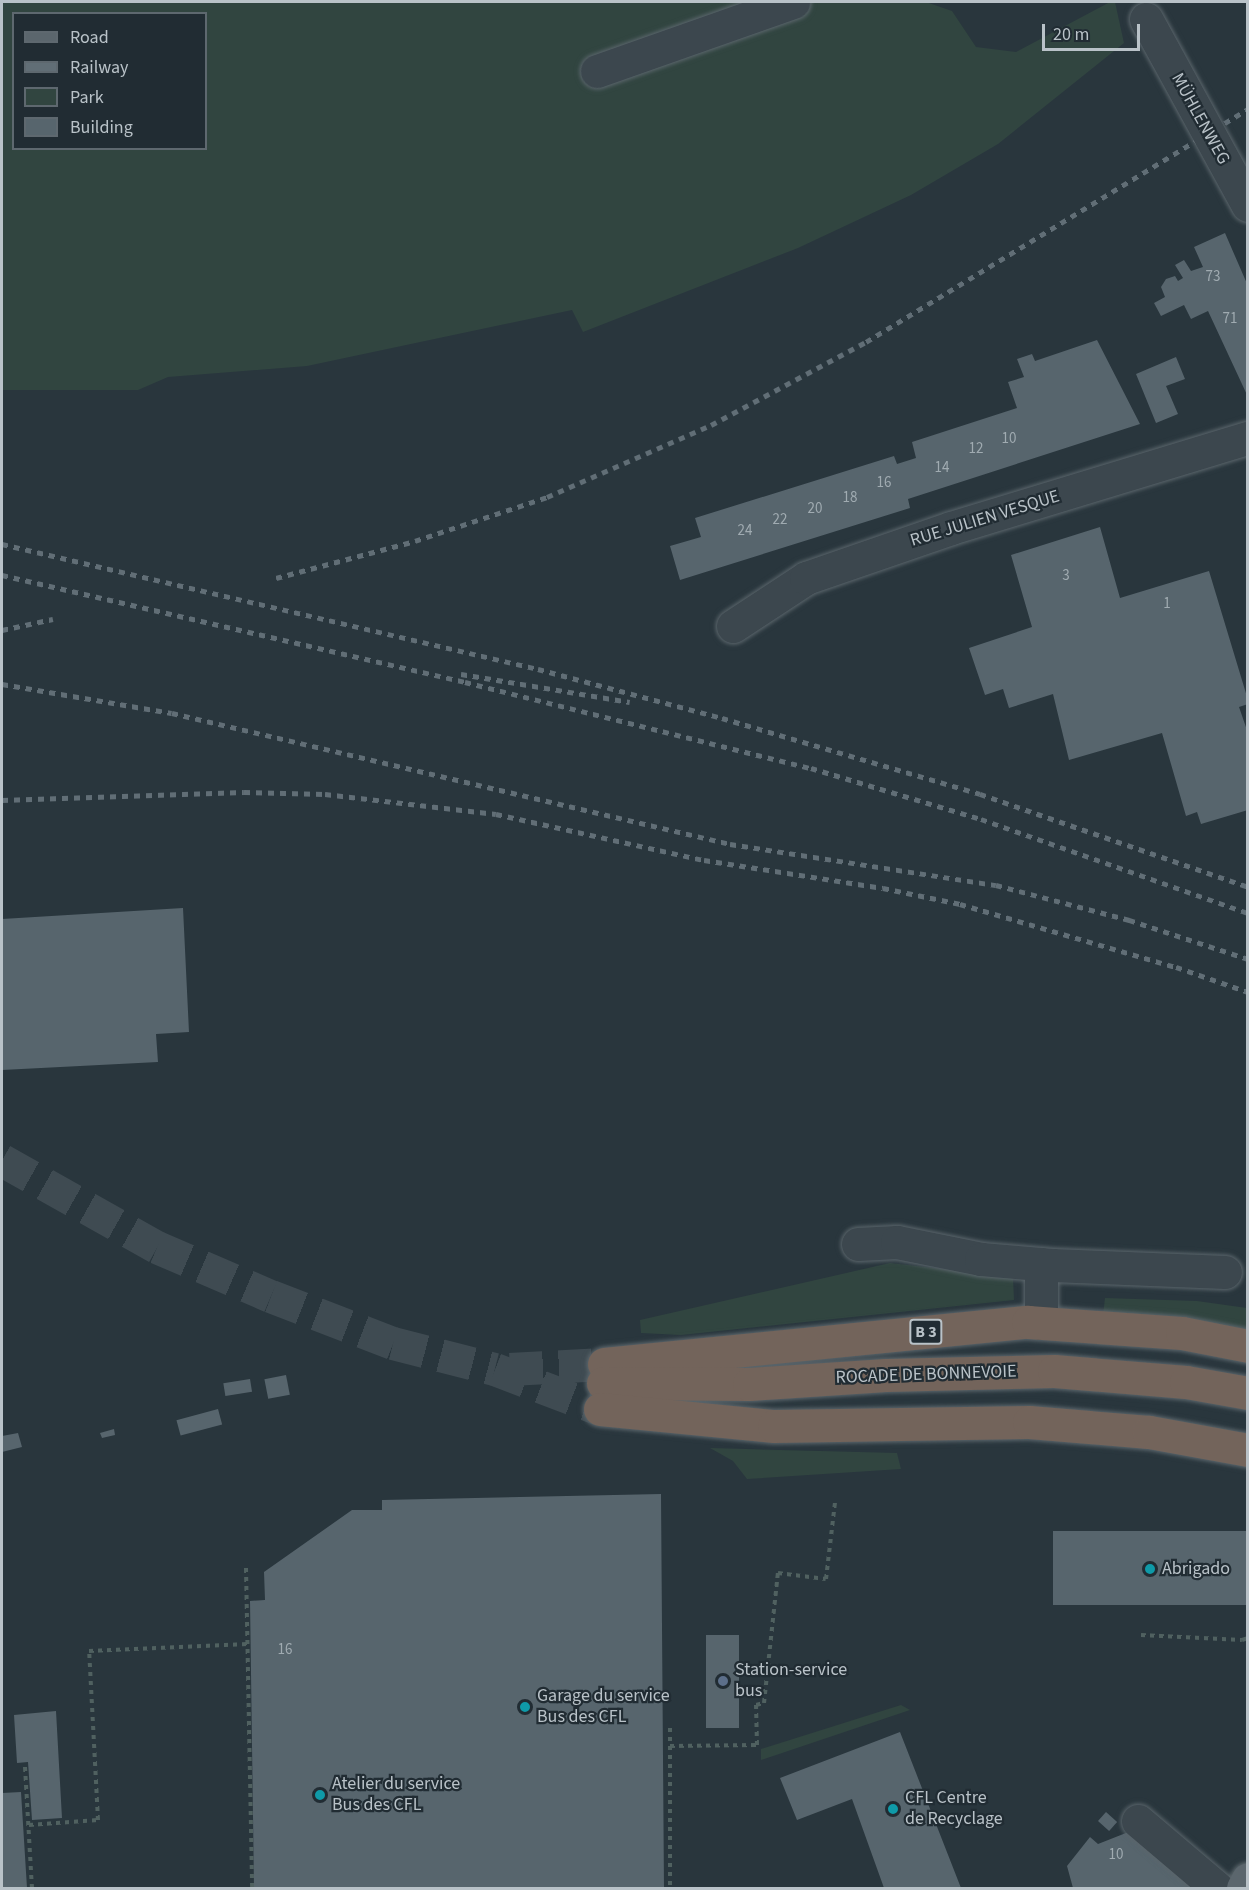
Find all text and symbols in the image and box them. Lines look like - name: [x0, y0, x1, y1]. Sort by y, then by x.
- legend: [12, 12, 207, 150]
- scale bar: [1045, 12, 1142, 50]
- text: 20 m: [1053, 22, 1089, 47]
- text: Road: [70, 25, 109, 50]
- text: Railway: [70, 55, 129, 80]
- street label: MÜHLENWEG: [1166, 70, 1234, 168]
- text: Park: [70, 85, 104, 110]
- text: Building: [70, 115, 133, 140]
- house number: 73: [1206, 268, 1220, 286]
- house number: 71: [1223, 310, 1237, 328]
- house number: 10: [1002, 430, 1016, 448]
- house number: 12: [969, 440, 983, 458]
- house number: 14: [935, 459, 949, 477]
- house number: 16: [877, 474, 891, 492]
- street label: RUE JULIEN VESQUE: [908, 486, 1062, 552]
- house number: 18: [843, 489, 857, 507]
- house number: 20: [808, 500, 822, 518]
- house number: 22: [773, 511, 787, 529]
- house number: 24: [738, 522, 752, 540]
- house number: 3: [1062, 567, 1070, 585]
- house number: 1: [1163, 595, 1171, 613]
- road number: B 3: [908, 1319, 944, 1345]
- street label: ROCADE DE BONNEVOIE: [835, 1361, 1017, 1389]
- place label: Abrigado: [1162, 1558, 1230, 1580]
- marker: Abrigado: [1143, 1562, 1157, 1576]
- house number: 16: [278, 1641, 292, 1659]
- place label: Station-service bus: [735, 1660, 847, 1702]
- marker: Station-service bus: [716, 1674, 730, 1688]
- place label: Garage du service Bus des CFL: [537, 1686, 670, 1728]
- marker: Garage du service Bus des CFL: [518, 1700, 532, 1714]
- place label: Atelier du service Bus des CFL: [332, 1774, 460, 1816]
- marker: Atelier du service Bus des CFL: [313, 1788, 327, 1802]
- place label: CFL Centre de Recyclage: [905, 1788, 1003, 1830]
- marker: CFL Centre de Recyclage: [886, 1802, 900, 1816]
- house number: 10: [1109, 1846, 1123, 1864]

